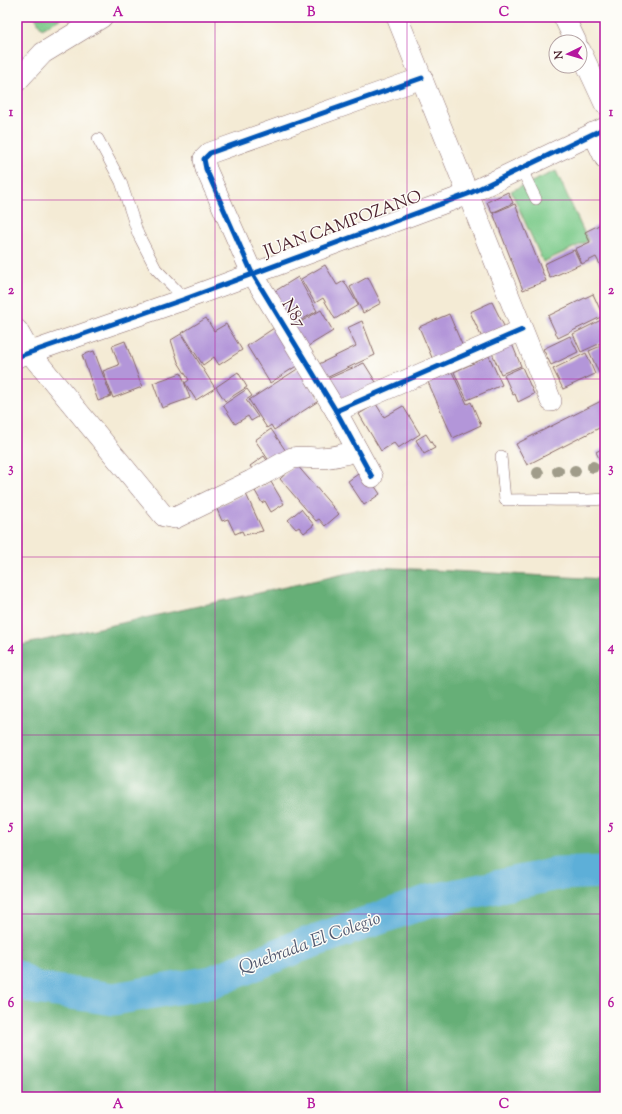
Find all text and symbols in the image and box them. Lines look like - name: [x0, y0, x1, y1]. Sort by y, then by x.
- text: A: [113, 4, 124, 22]
- text: B: [307, 4, 316, 22]
- text: C: [499, 4, 509, 22]
- north arrow: [548, 34, 588, 74]
- text: N: [551, 49, 567, 61]
- text: 1: [9, 104, 14, 122]
- text: 1: [609, 104, 614, 122]
- street label: JUAN CAMPOZANO: [260, 185, 425, 265]
- text: 2: [8, 282, 15, 300]
- text: 2: [608, 282, 615, 300]
- street label: N87: [275, 295, 311, 334]
- text: 3: [8, 460, 14, 478]
- text: 3: [608, 460, 614, 478]
- text: 4: [7, 639, 15, 657]
- text: 4: [607, 639, 615, 657]
- text: 5: [8, 817, 14, 835]
- text: 5: [608, 817, 614, 835]
- water label: Quebrada El Colegio: [235, 906, 385, 982]
- text: 6: [8, 995, 15, 1013]
- text: 6: [608, 995, 615, 1013]
- text: A: [113, 1096, 124, 1114]
- text: B: [307, 1096, 316, 1114]
- text: C: [499, 1096, 509, 1114]

